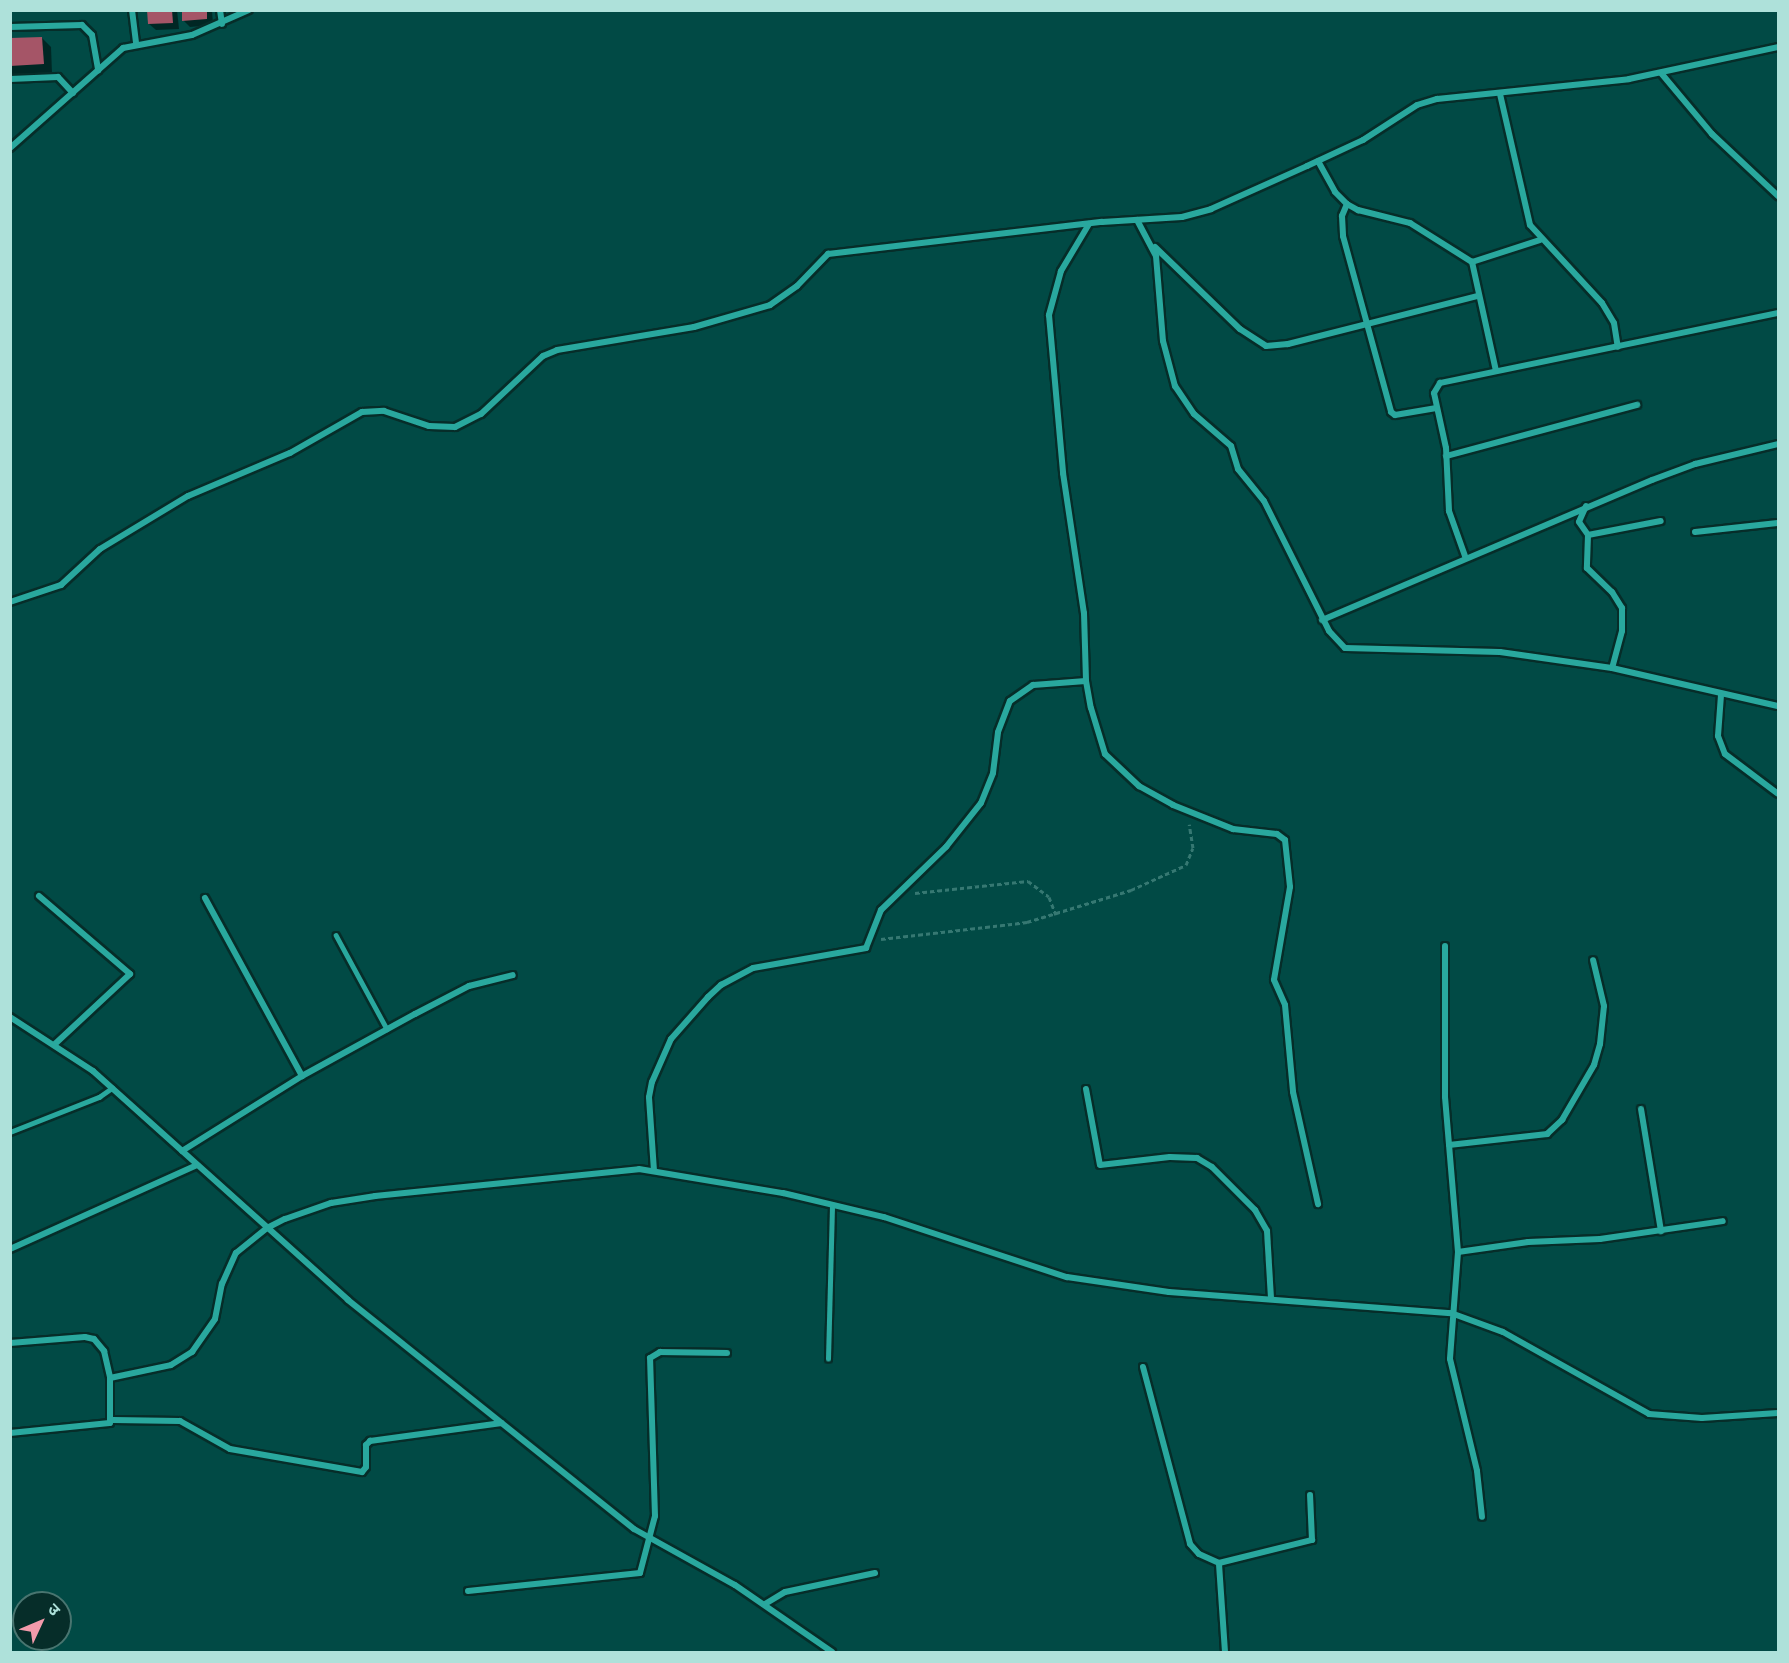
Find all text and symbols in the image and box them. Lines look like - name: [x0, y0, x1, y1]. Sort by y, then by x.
- north arrow: [12, 1591, 72, 1651]
- text: उ: [44, 1600, 64, 1620]

